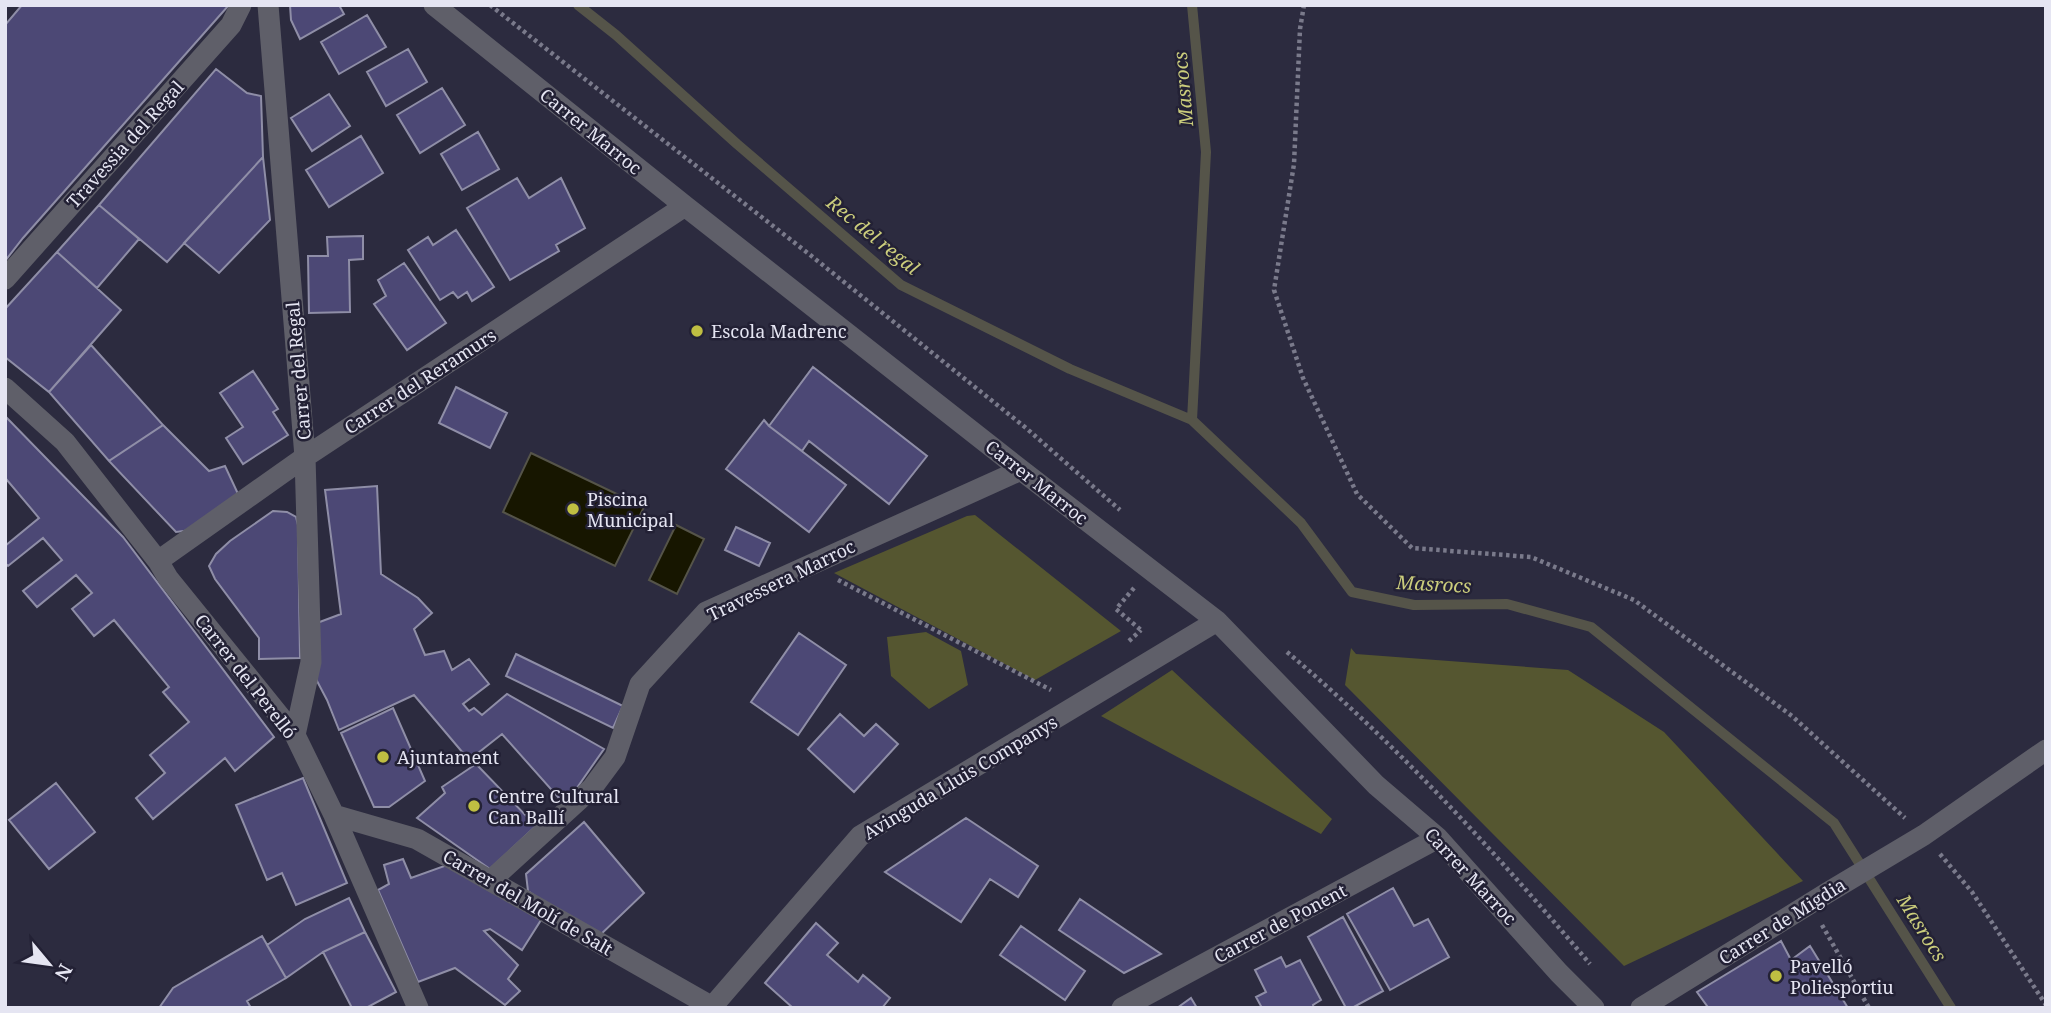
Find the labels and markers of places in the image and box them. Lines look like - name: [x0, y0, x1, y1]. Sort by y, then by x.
- place label: Escola Madrenc: [711, 319, 847, 343]
- marker: Escola Madrenc: [689, 323, 705, 339]
- place label: Piscina Municipal: [587, 487, 674, 532]
- marker: Piscina Municipal: [565, 501, 581, 517]
- place label: Ajuntament: [397, 745, 499, 769]
- marker: Ajuntament: [375, 749, 391, 765]
- place label: Centre Cultural Can Ballí: [488, 784, 619, 829]
- marker: Centre Cultural Can Ballí: [466, 798, 482, 814]
- place label: Pavelló Poliesportiu: [1790, 954, 1894, 999]
- marker: Pavelló Poliesportiu: [1768, 968, 1784, 984]

